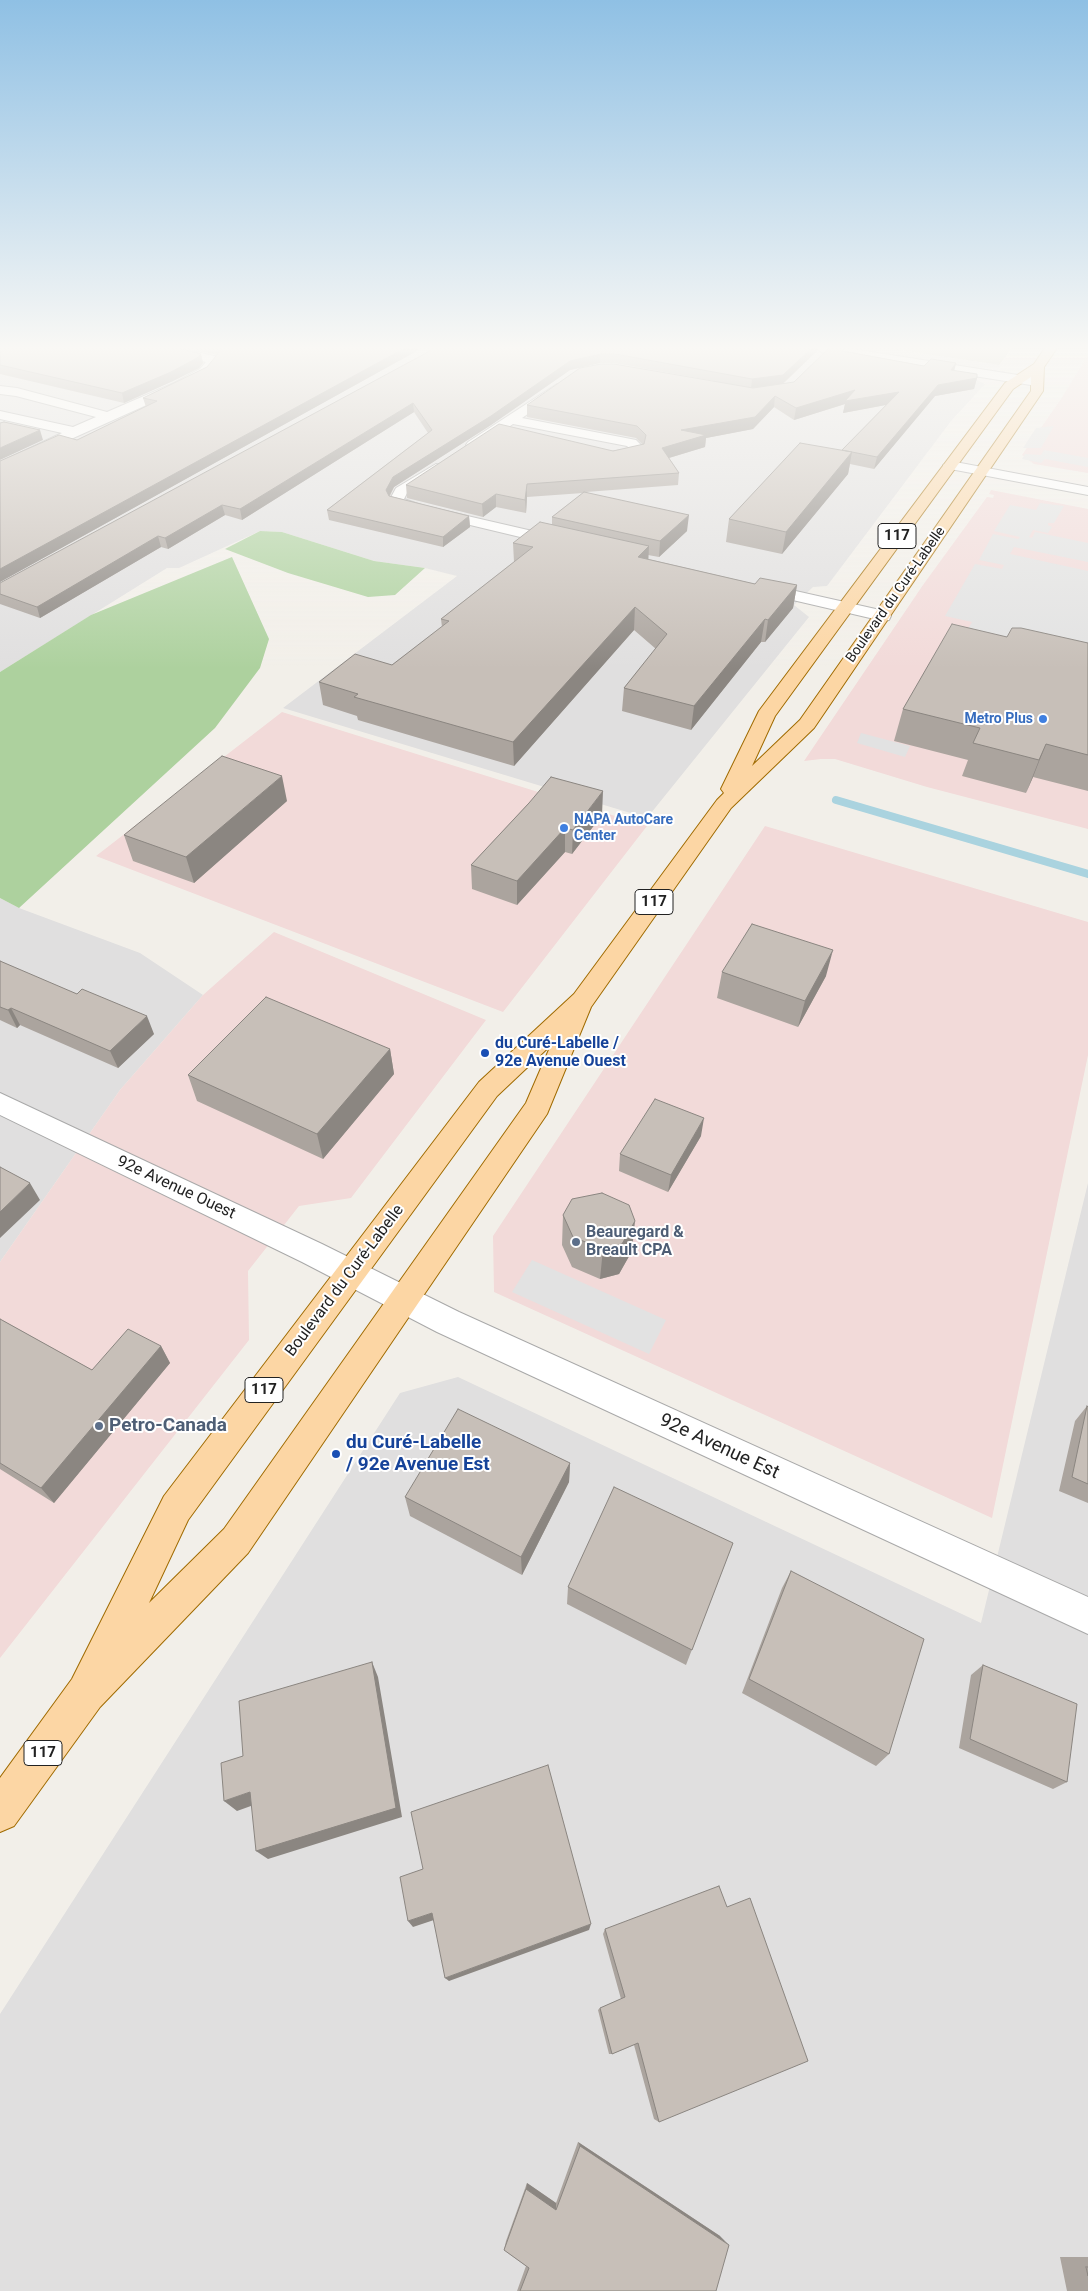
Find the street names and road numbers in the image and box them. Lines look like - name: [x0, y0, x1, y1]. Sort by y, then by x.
- street label: Boulevard du Curé-Labelle: [843, 524, 949, 666]
- road number: 117: [878, 524, 916, 548]
- road number: 117: [635, 890, 673, 914]
- street label: 92e Avenue Ouest: [114, 1152, 238, 1224]
- street label: Boulevard du Curé-Labelle: [282, 1201, 408, 1361]
- road number: 117: [245, 1378, 283, 1402]
- street label: 92e Avenue Est: [655, 1409, 783, 1485]
- road number: 117: [24, 1740, 62, 1766]

